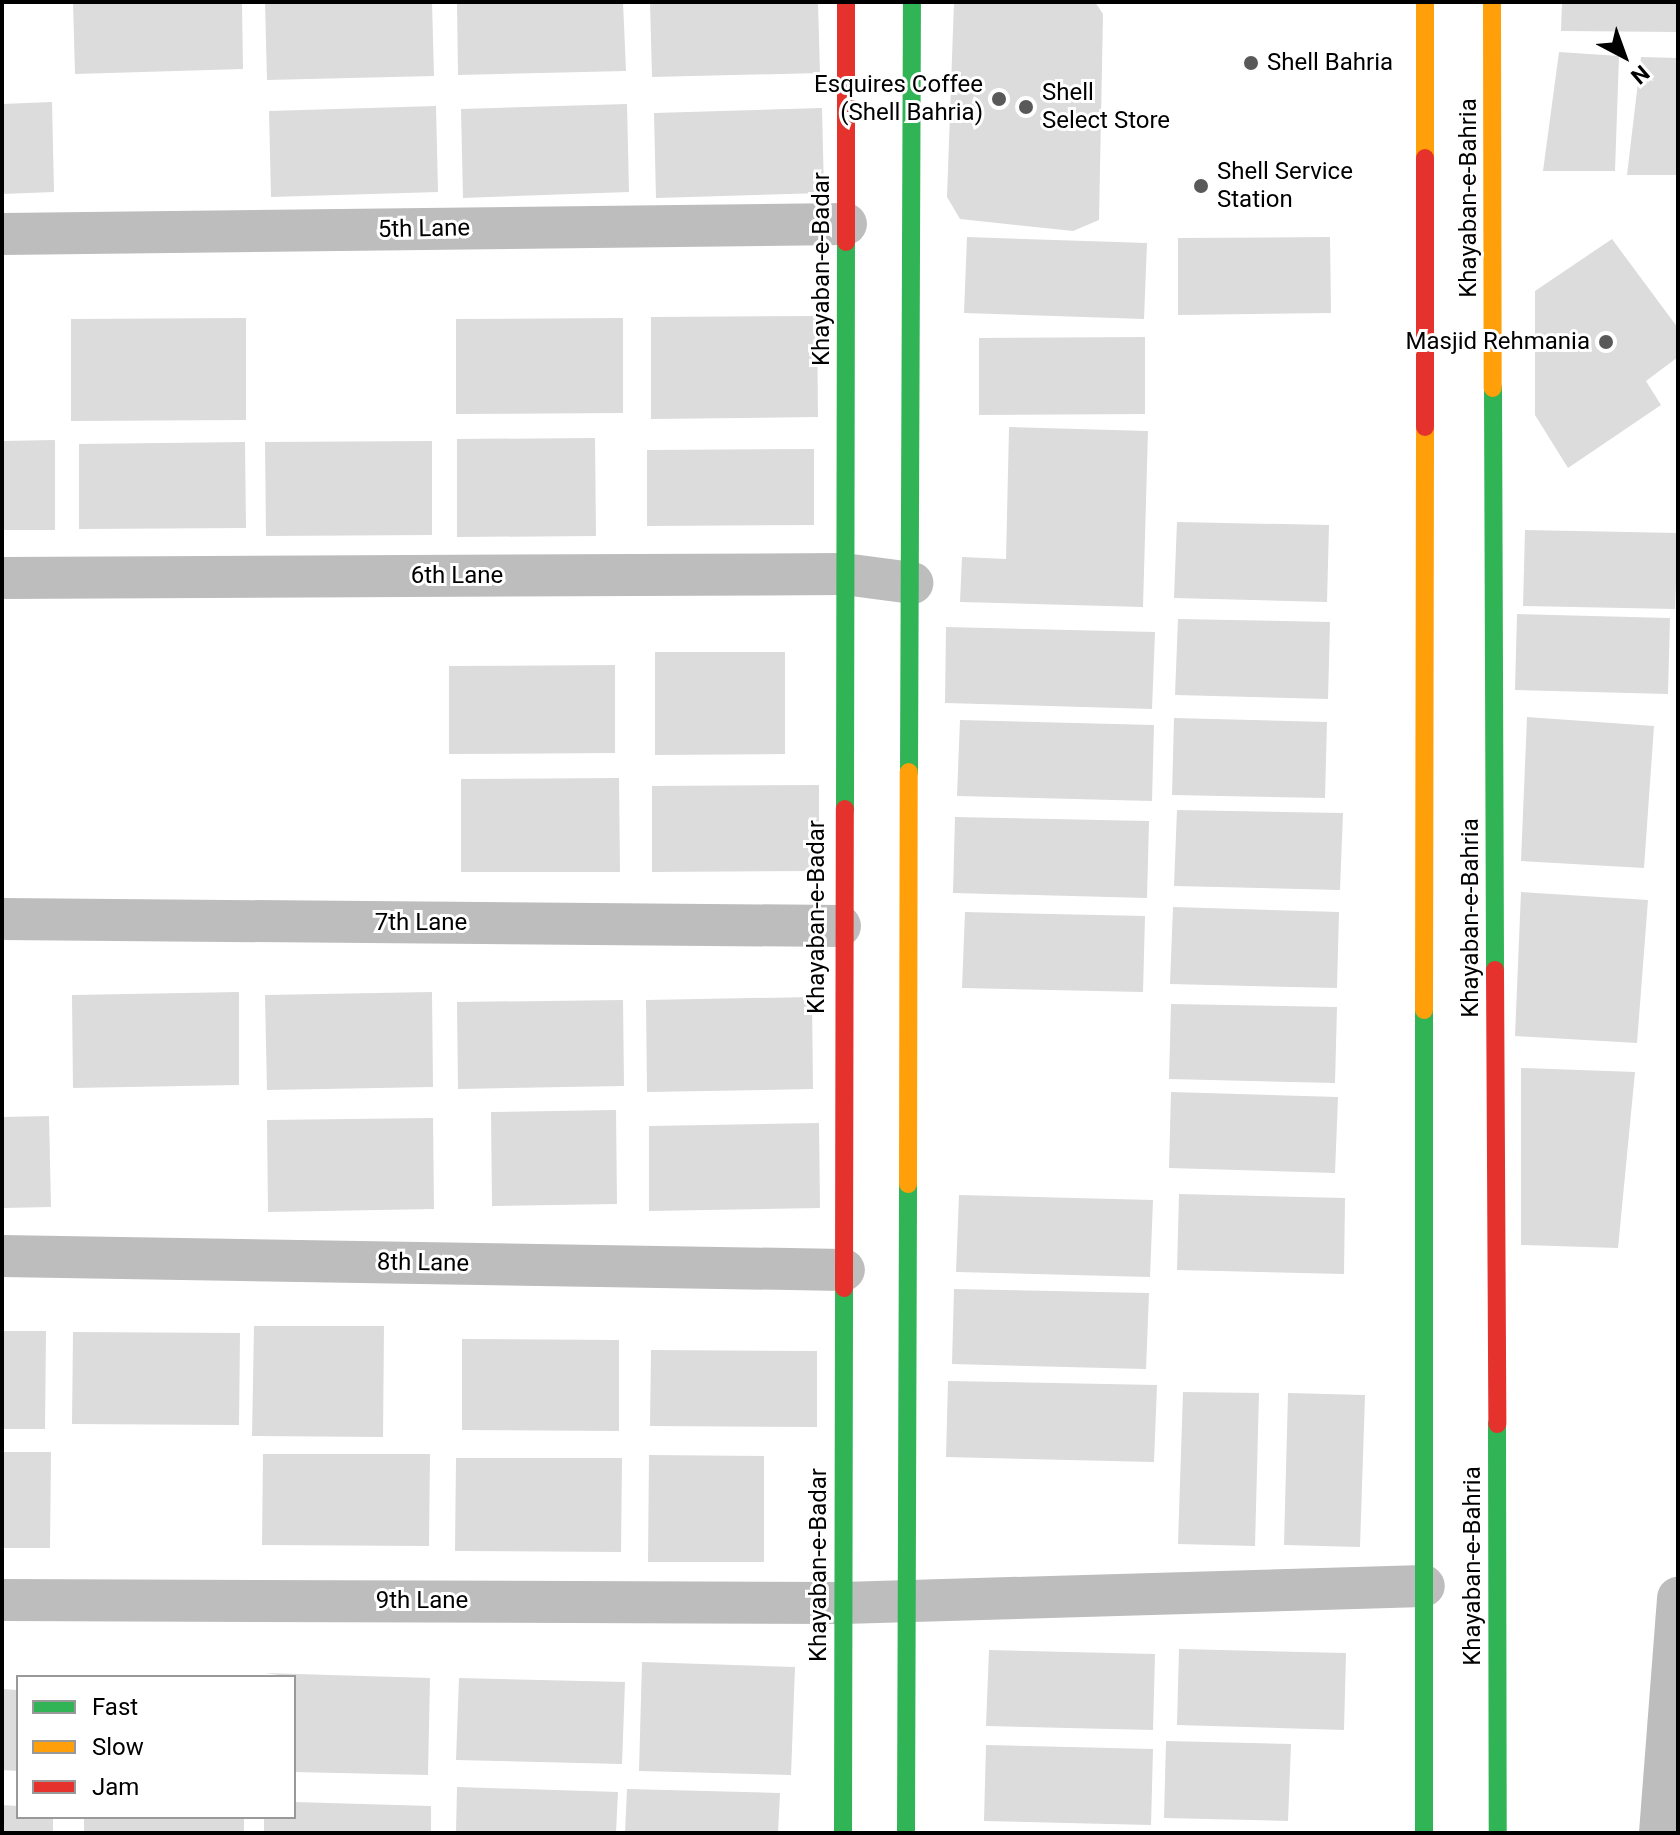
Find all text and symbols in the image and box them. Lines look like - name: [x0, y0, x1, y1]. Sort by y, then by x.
- north arrow: [1584, 16, 1664, 96]
- place label: Shell Bahria: [1267, 49, 1393, 77]
- marker: Shell Bahria: [1242, 54, 1260, 72]
- text: N: [1626, 60, 1654, 89]
- place label: Esquires Coffee (Shell Bahria): [814, 71, 983, 127]
- place label: Shell Select Store: [1042, 79, 1170, 135]
- marker: Esquires Coffee (Shell Bahria): [990, 90, 1008, 108]
- marker: Shell Select Store: [1017, 98, 1035, 116]
- street label: Khayaban-e-Bahria: [1455, 98, 1483, 298]
- place label: Shell Service Station: [1217, 158, 1353, 214]
- street label: Khayaban-e-Badar: [808, 172, 836, 366]
- marker: Shell Service Station: [1192, 177, 1210, 195]
- street label: 5th Lane: [378, 214, 470, 244]
- place label: Masjid Rehmania: [1406, 328, 1590, 356]
- marker: Masjid Rehmania: [1597, 333, 1615, 351]
- street label: 6th Lane: [411, 562, 503, 590]
- street label: Khayaban-e-Bahria: [1457, 818, 1485, 1018]
- street label: Khayaban-e-Badar: [803, 820, 831, 1014]
- street label: 7th Lane: [375, 909, 467, 937]
- street label: 8th Lane: [377, 1248, 469, 1278]
- street label: Khayaban-e-Bahria: [1459, 1466, 1487, 1666]
- street label: Khayaban-e-Badar: [805, 1468, 833, 1662]
- street label: 9th Lane: [376, 1587, 468, 1615]
- legend: [16, 1675, 296, 1819]
- text: Fast: [92, 1693, 138, 1721]
- text: Slow: [92, 1733, 144, 1761]
- text: Jam: [92, 1773, 139, 1801]

